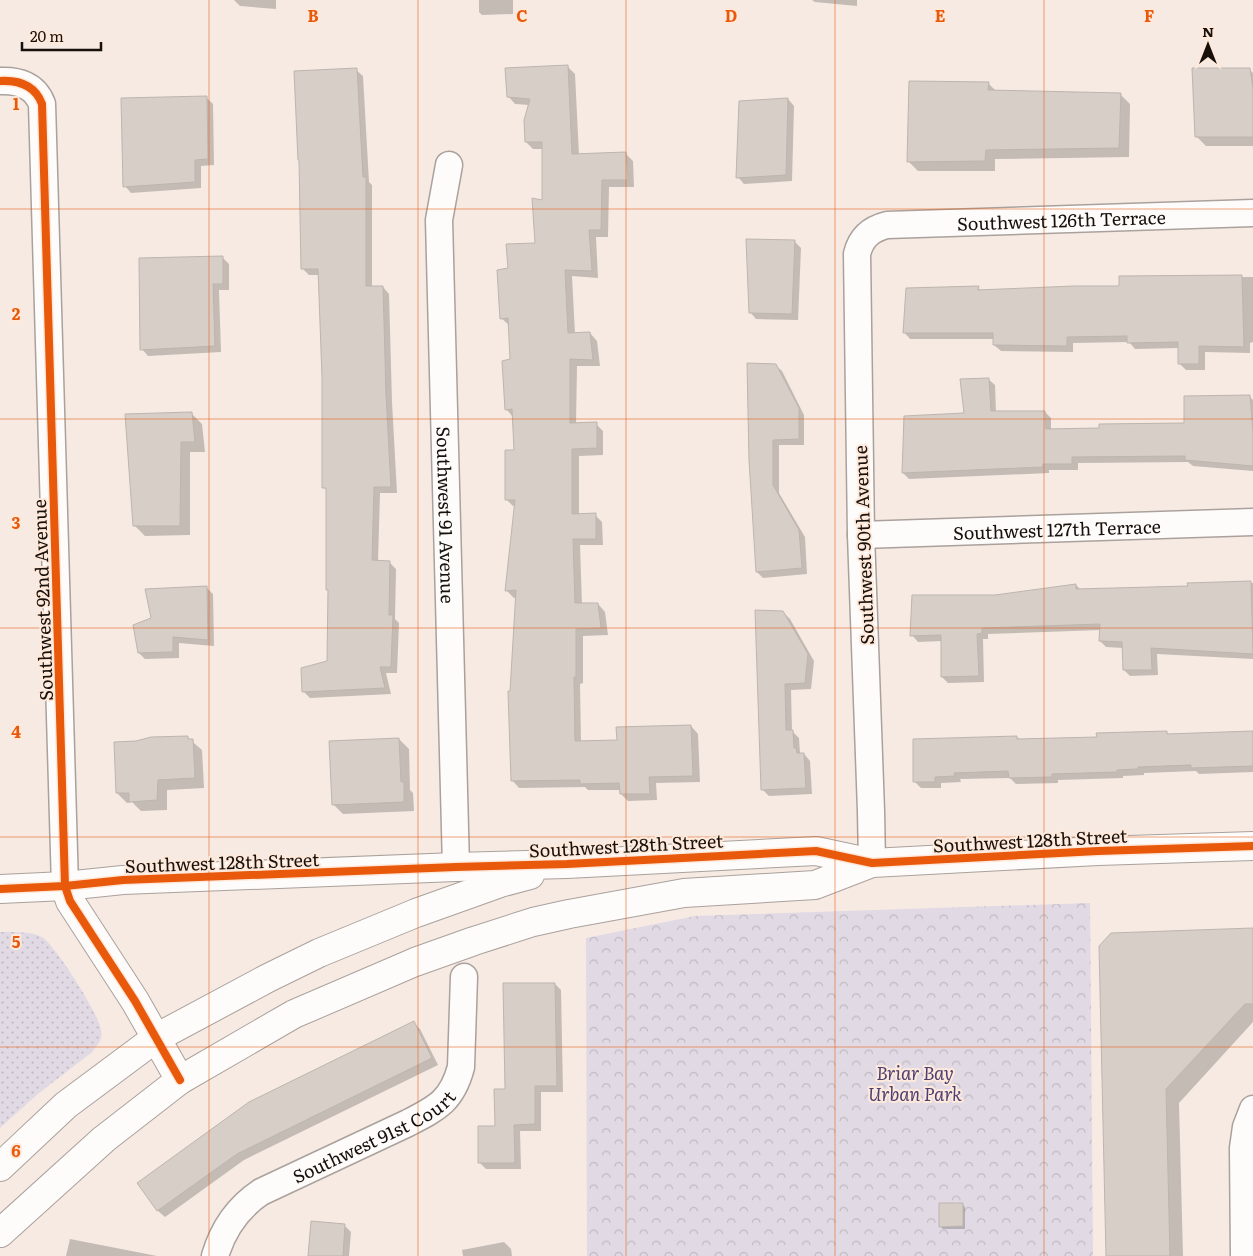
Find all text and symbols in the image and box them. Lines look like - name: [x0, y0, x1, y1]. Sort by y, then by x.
- text: B: [307, 3, 319, 27]
- text: C: [516, 3, 528, 27]
- text: D: [725, 3, 737, 27]
- text: E: [935, 3, 946, 27]
- text: F: [1144, 3, 1154, 27]
- scale bar: [22, 20, 101, 52]
- north arrow: [1183, 20, 1233, 70]
- text: N: [1202, 21, 1214, 41]
- text: 20 m: [30, 24, 64, 47]
- text: 1: [13, 91, 20, 115]
- street label: Southwest 126th Terrace: [957, 202, 1166, 236]
- text: 2: [12, 301, 21, 325]
- street label: Southwest 91 Avenue: [431, 426, 463, 604]
- street label: Southwest 90th Avenue: [846, 445, 880, 645]
- street label: Southwest 92nd Avenue: [25, 499, 59, 701]
- text: 3: [12, 510, 21, 534]
- street label: Southwest 127th Terrace: [952, 512, 1161, 545]
- text: 4: [11, 719, 21, 743]
- street label: Southwest 128th Street: [932, 821, 1128, 859]
- street label: Southwest 128th Street: [528, 826, 724, 864]
- street label: Southwest 128th Street: [124, 845, 320, 879]
- text: 5: [12, 929, 21, 953]
- park label: Briar Bay Urban Park: [868, 1059, 962, 1107]
- street label: Southwest 91st Court: [288, 1084, 462, 1189]
- text: 6: [11, 1138, 21, 1162]

